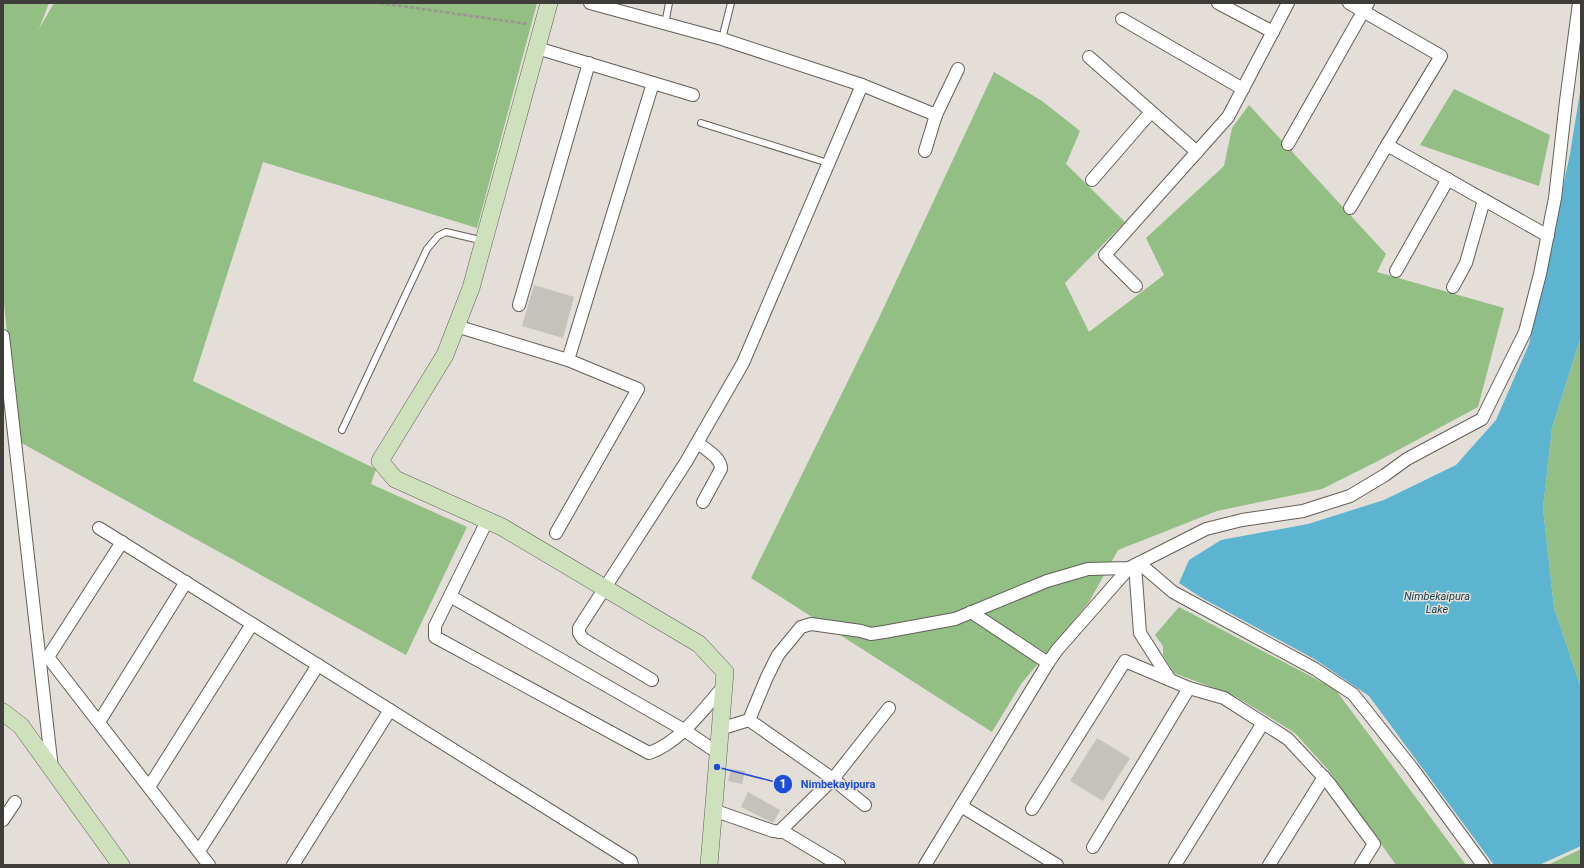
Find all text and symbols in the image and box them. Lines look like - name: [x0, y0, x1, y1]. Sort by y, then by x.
- water label: Nimbekaipura Lake: [1404, 590, 1470, 616]
- callout: Nimbekayipura: [773, 772, 883, 795]
- text: 1: [780, 777, 786, 791]
- text: Nimbekayipura: [801, 778, 875, 791]

